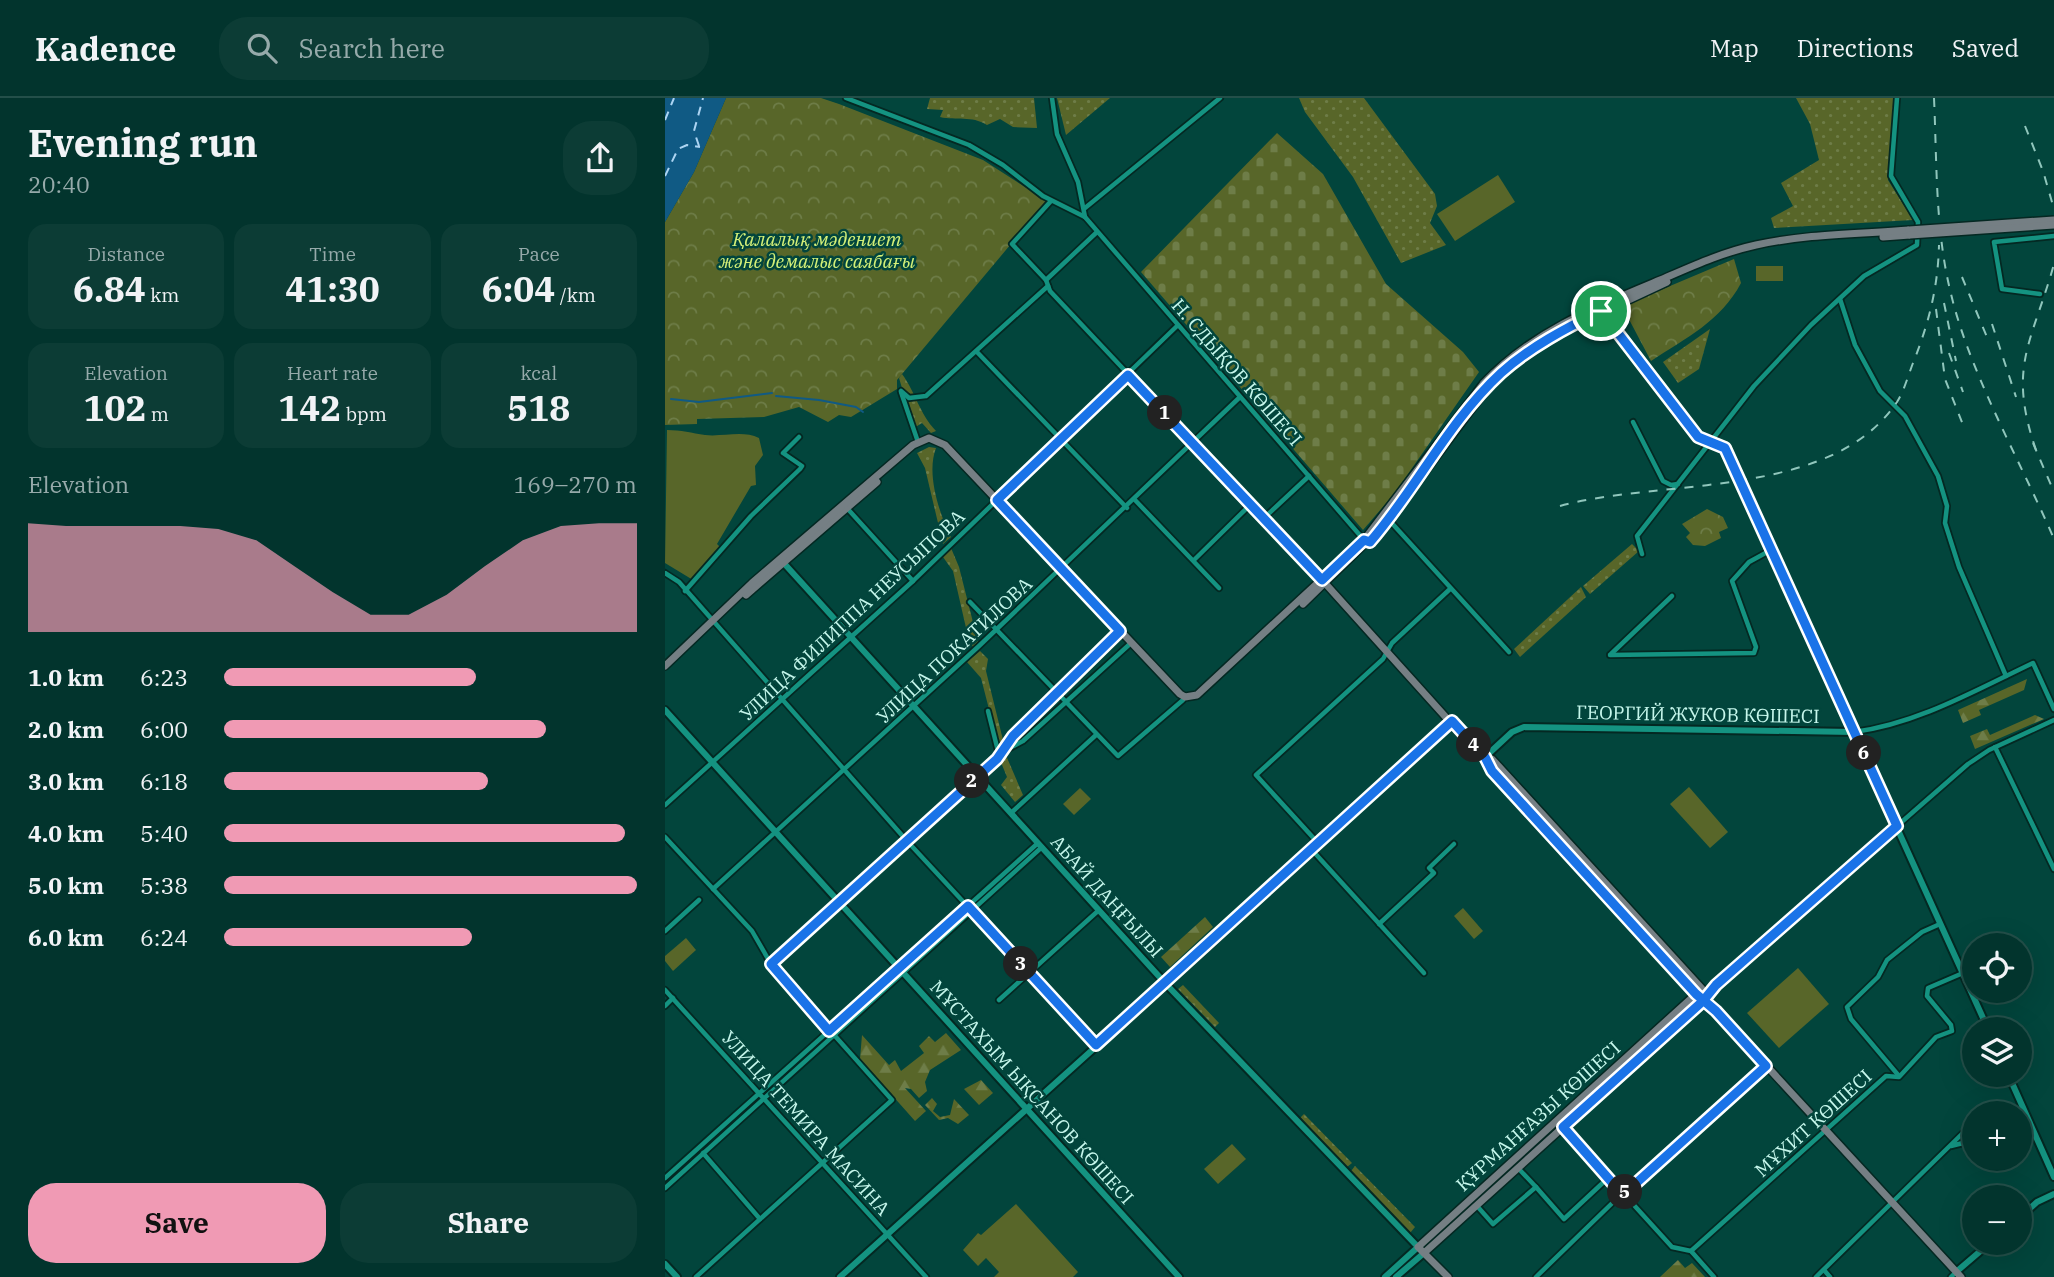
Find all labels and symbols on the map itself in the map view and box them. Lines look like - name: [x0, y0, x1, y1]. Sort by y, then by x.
- park label: Қалалық мәдениет және демалыс саябағы: [718, 227, 916, 273]
- pin: [1571, 281, 1631, 341]
- street label: Н. СДЫҚОВ КӨШЕСІ: [1167, 294, 1307, 450]
- pin: 1: [1147, 396, 1183, 430]
- street label: УЛИЦА ФИЛИППА НЕУСЫПОВА: [734, 504, 970, 726]
- street label: УЛИЦА ПОКАТИЛОВА: [871, 572, 1037, 728]
- street label: ГЕОРГИЙ ЖУКОВ КӨШЕСІ: [1576, 700, 1820, 728]
- pin: 4: [1457, 728, 1491, 762]
- pin: 6: [1847, 736, 1881, 770]
- pin: 2: [955, 764, 989, 798]
- street label: АБАЙ ДАҢҒЫЛЫ: [1046, 830, 1168, 962]
- pin: 3: [1003, 946, 1039, 982]
- street label: МҰСТАХЫМ ЫҚСАНОВ КӨШЕСІ: [925, 975, 1139, 1209]
- street label: УЛИЦА ТЕМИРА МАСИНА: [717, 1026, 895, 1220]
- street label: ҚҰРМАНҒАЗЫ КӨШЕСІ: [1451, 1036, 1625, 1196]
- street label: МҰХИТ КӨШЕСІ: [1749, 1064, 1877, 1182]
- pin: 5: [1607, 1174, 1643, 1210]

